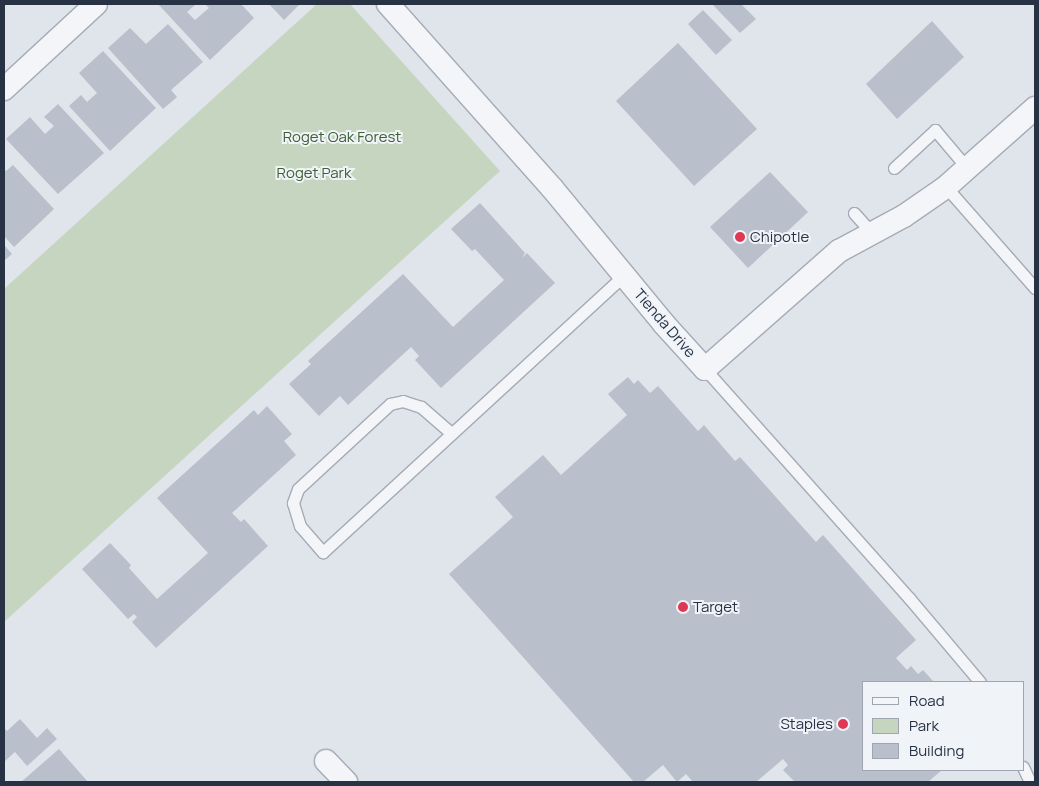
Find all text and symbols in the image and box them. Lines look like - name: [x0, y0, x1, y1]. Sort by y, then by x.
- park label: Roget Oak Forest: [283, 128, 401, 146]
- park label: Roget Park: [277, 164, 351, 182]
- place label: Chipotle: [750, 228, 809, 246]
- marker: Chipotle: [734, 231, 746, 243]
- street label: Tienda Drive: [630, 285, 700, 361]
- place label: Target: [693, 598, 738, 616]
- marker: Target: [677, 601, 689, 613]
- legend: [862, 681, 1024, 771]
- text: Road: [909, 690, 945, 711]
- place label: Staples: [780, 715, 833, 733]
- text: Park: [909, 715, 939, 736]
- marker: Staples: [837, 718, 849, 730]
- text: Building: [909, 740, 964, 761]

